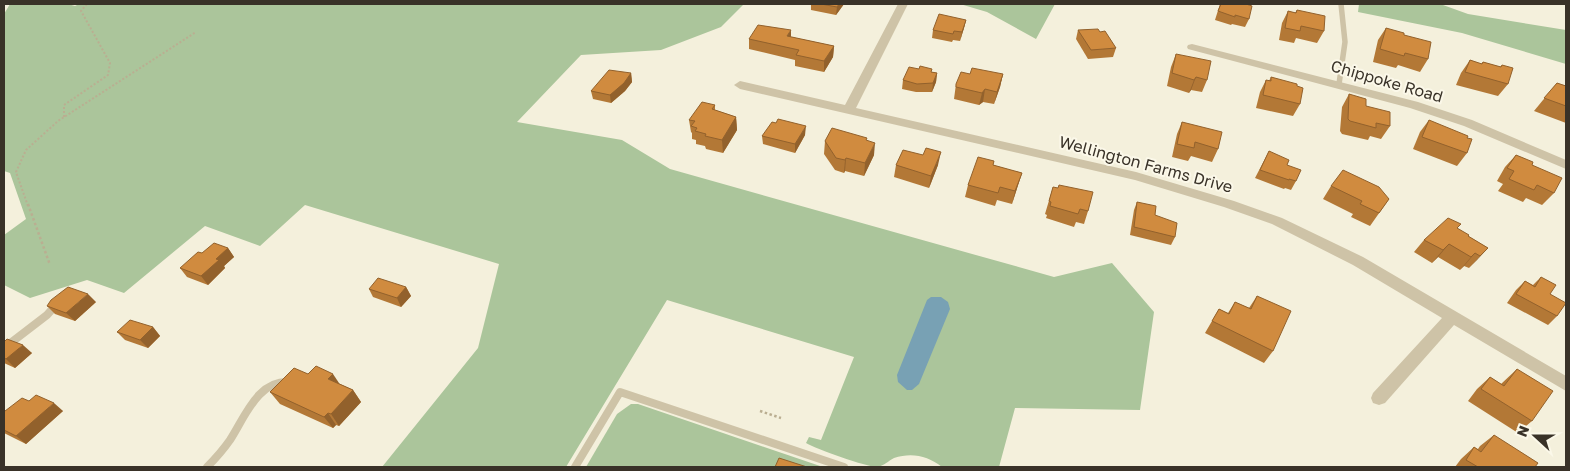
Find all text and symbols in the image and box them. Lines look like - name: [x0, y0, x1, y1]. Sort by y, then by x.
- street label: Chippoke Road: [1329, 55, 1445, 107]
- street label: Wellington Farms Drive: [1057, 131, 1235, 197]
- north arrow: [1510, 411, 1560, 461]
- text: N: [1513, 423, 1532, 439]

